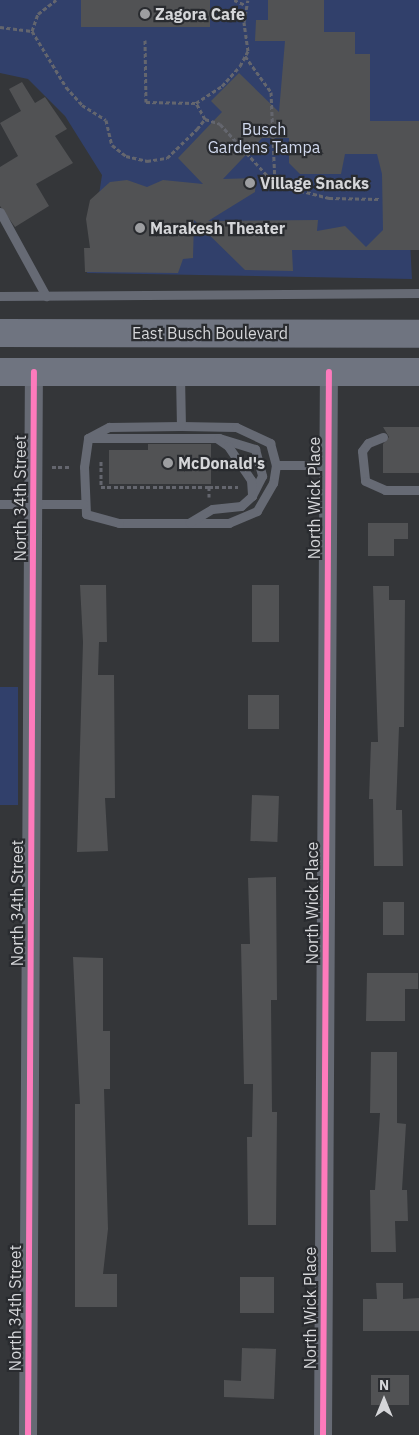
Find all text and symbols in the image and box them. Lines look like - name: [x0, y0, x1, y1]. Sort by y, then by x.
- place label: Zagora Cafe: [155, 4, 245, 24]
- marker: Zagora Cafe: [139, 8, 151, 20]
- park label: Busch Gardens Tampa: [208, 119, 320, 157]
- place label: Village Snacks: [260, 173, 369, 193]
- marker: Village Snacks: [244, 177, 256, 189]
- place label: Marakesh Theater: [150, 218, 285, 238]
- marker: Marakesh Theater: [134, 222, 146, 234]
- street label: East Busch Boulevard: [132, 323, 288, 343]
- street label: North 34th Street: [10, 435, 30, 561]
- street label: North Wick Place: [304, 437, 324, 559]
- place label: McDonald's: [178, 453, 265, 473]
- marker: McDonald's: [162, 457, 174, 469]
- street label: North 34th Street: [7, 840, 27, 966]
- street label: North Wick Place: [302, 842, 322, 964]
- street label: North 34th Street: [5, 1245, 25, 1371]
- street label: North Wick Place: [300, 1247, 320, 1369]
- north arrow: [359, 1375, 409, 1425]
- text: N: [379, 1376, 389, 1394]

